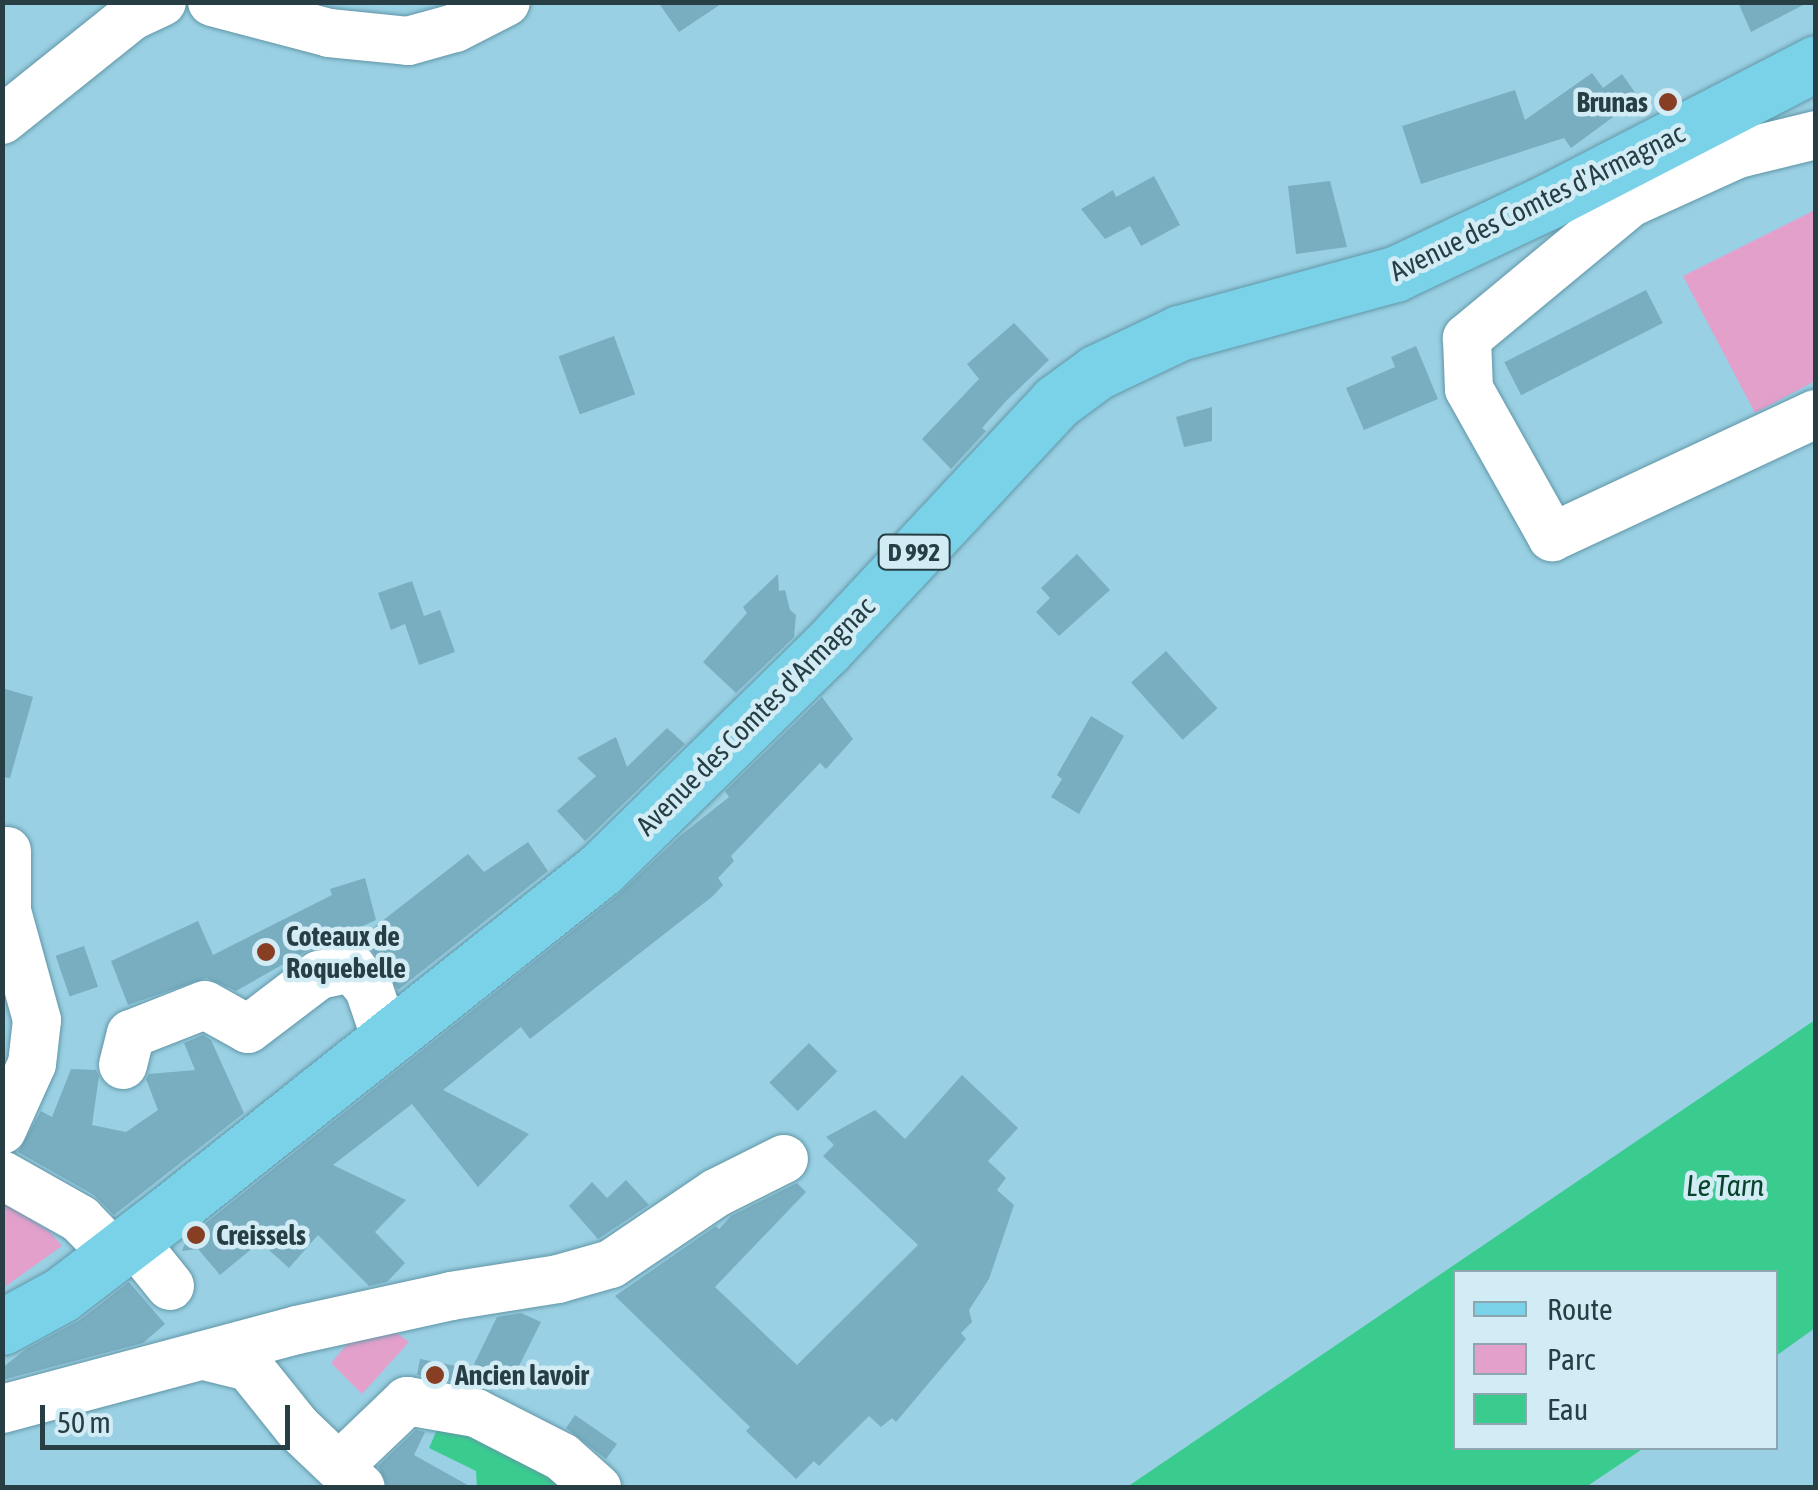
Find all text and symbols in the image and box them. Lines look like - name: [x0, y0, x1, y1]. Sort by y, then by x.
- place label: Brunas: [1576, 85, 1648, 119]
- marker: Brunas: [1657, 91, 1679, 113]
- street label: Avenue des Comtes d'Armagnac: [1384, 116, 1690, 288]
- road number: D 992: [876, 532, 952, 572]
- street label: Avenue des Comtes d'Armagnac: [629, 590, 881, 842]
- place label: Coteaux de Roquebelle: [286, 919, 406, 985]
- marker: Coteaux de Roquebelle: [255, 941, 277, 963]
- water label: Le Tarn: [1686, 1167, 1764, 1203]
- place label: Creissels: [216, 1218, 306, 1252]
- marker: Creissels: [185, 1224, 207, 1246]
- legend: [1453, 1270, 1778, 1450]
- text: Route: [1547, 1292, 1613, 1326]
- text: Parc: [1547, 1342, 1595, 1376]
- place label: Ancien lavoir: [455, 1358, 589, 1392]
- marker: Ancien lavoir: [424, 1364, 446, 1386]
- scale bar: [45, 1385, 295, 1447]
- text: Eau: [1547, 1392, 1588, 1426]
- text: 50 m: [57, 1405, 111, 1439]

